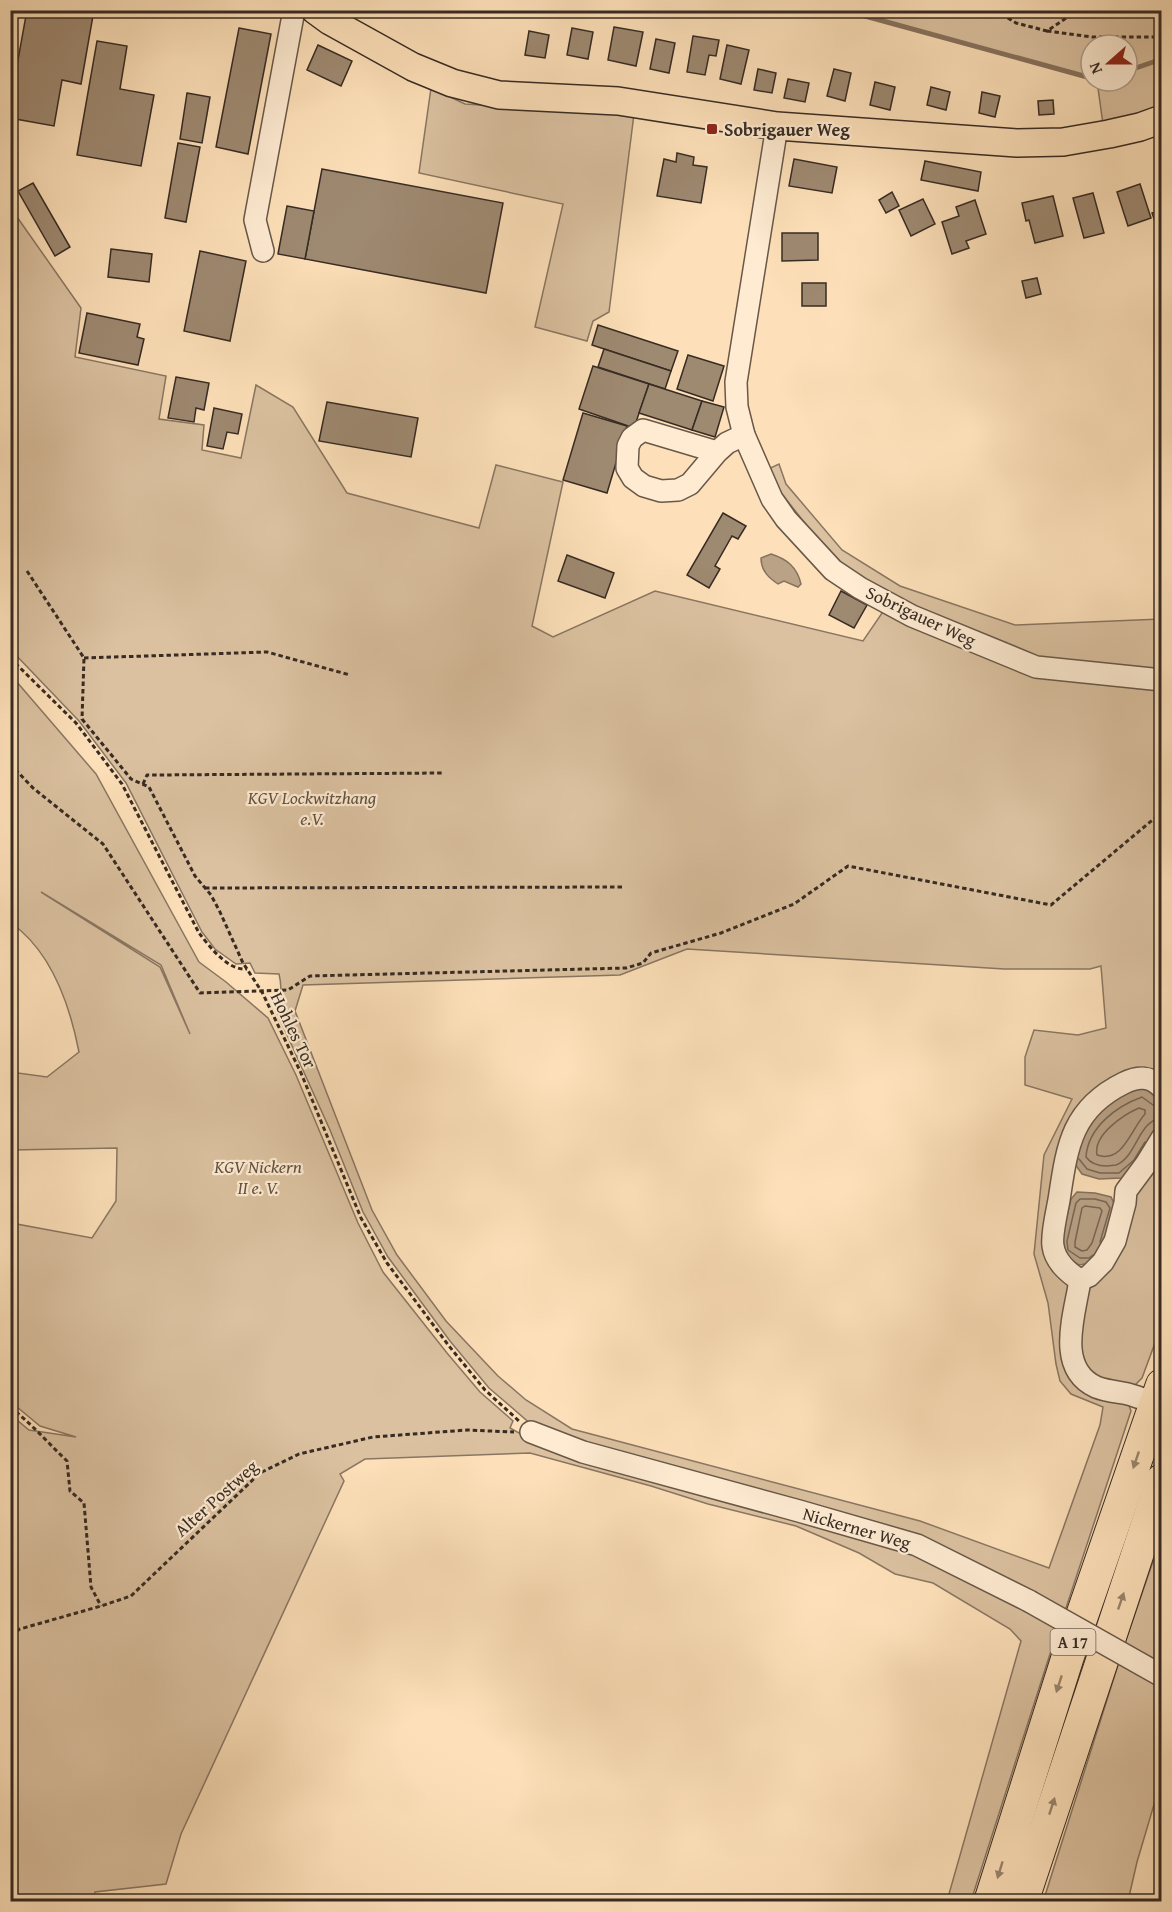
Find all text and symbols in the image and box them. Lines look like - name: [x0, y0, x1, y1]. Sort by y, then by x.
- north arrow: [1079, 33, 1139, 93]
- text: N: [1082, 59, 1108, 78]
- place label: Sobrigauer Weg: [724, 116, 850, 143]
- marker: Sobrigauer Weg: [705, 122, 719, 136]
- street label: Sobrigauer Weg: [861, 579, 981, 653]
- park label: KGV Lockwitzhang e.V.: [247, 784, 376, 832]
- street label: Hohles Tor: [264, 987, 324, 1073]
- park label: KGV Nickern II e. V.: [213, 1153, 302, 1201]
- one-way arrow: [1130, 1451, 1140, 1469]
- street label: Alter Postweg: [168, 1453, 264, 1543]
- street label: Nickerner Weg: [800, 1500, 914, 1556]
- one-way arrow: [1116, 1592, 1126, 1610]
- road number: A 17: [1050, 1629, 1096, 1655]
- one-way arrow: [1054, 1675, 1063, 1693]
- one-way arrow: [1048, 1797, 1058, 1815]
- one-way arrow: [994, 1861, 1004, 1879]

